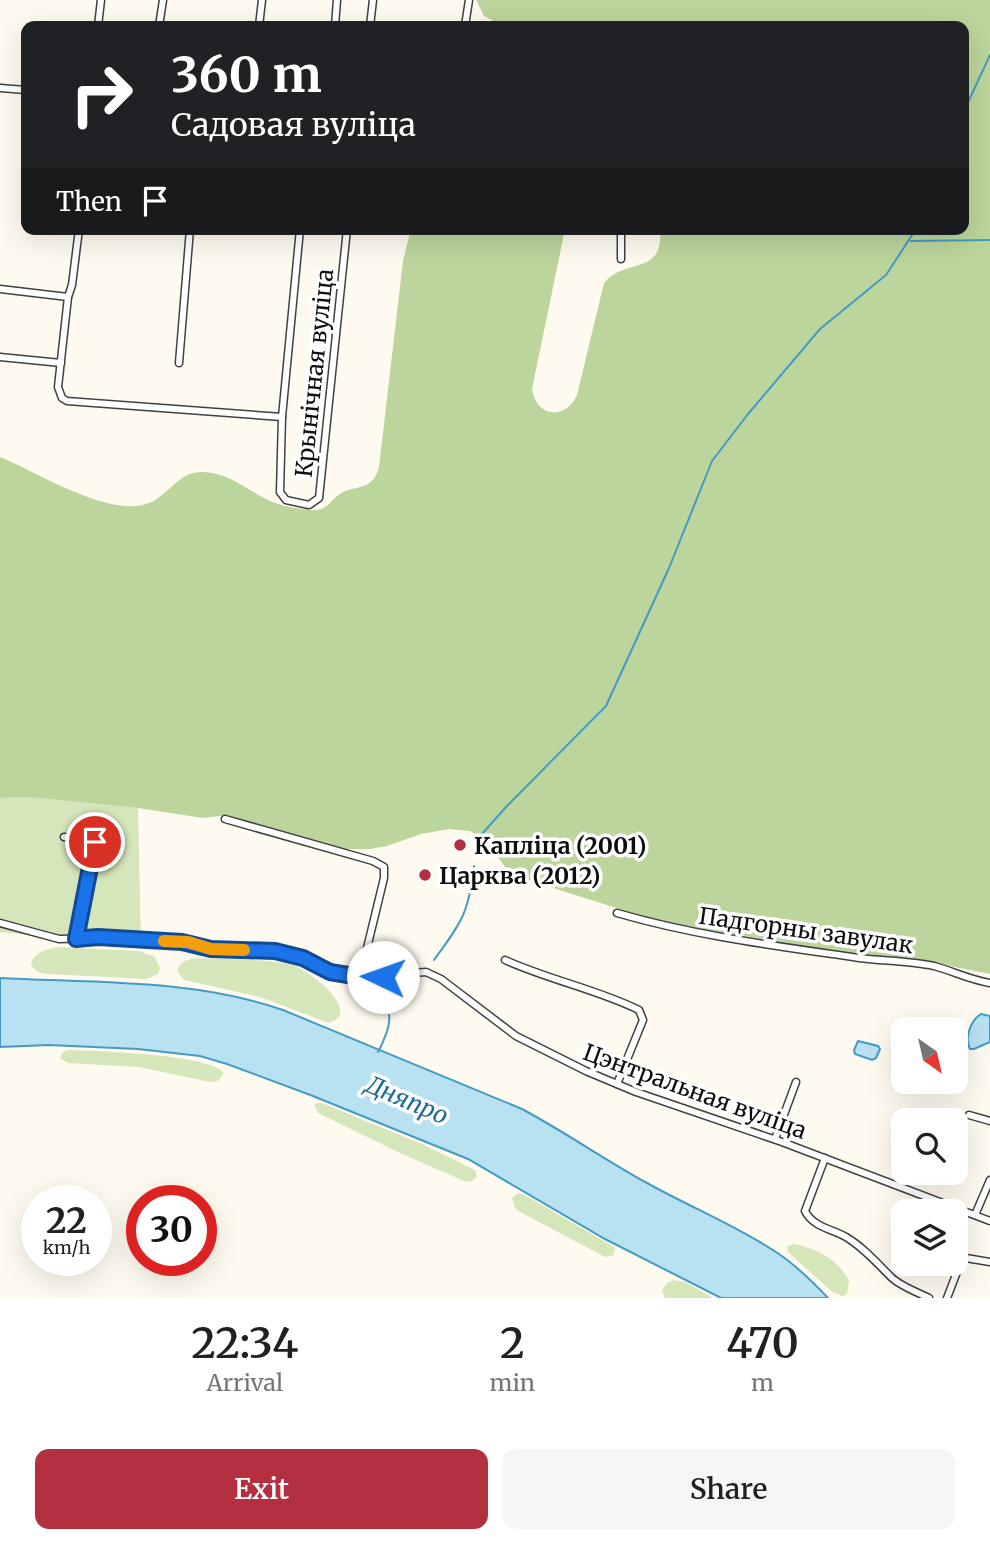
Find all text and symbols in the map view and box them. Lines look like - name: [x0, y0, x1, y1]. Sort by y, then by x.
- text: 360 m: [171, 44, 322, 105]
- icon: right: [56, 49, 147, 140]
- text: Садовая вуліца: [171, 105, 416, 145]
- icon: arrive: [136, 182, 174, 220]
- text: Then: [56, 185, 122, 218]
- street label: Крынічная вуліца: [289, 267, 339, 479]
- pin: [65, 812, 125, 872]
- icon: arrive: [76, 823, 114, 861]
- place label: Капліца (2001): [474, 831, 646, 860]
- marker: Капліца (2001): [452, 837, 468, 853]
- place label: Царква (2012): [439, 861, 600, 890]
- marker: Царква (2012): [417, 867, 433, 883]
- street label: Падгорны завулак: [697, 901, 915, 959]
- position arrow: [346, 940, 420, 1014]
- north arrow: [891, 1017, 968, 1094]
- map controls: [891, 1017, 968, 1276]
- street label: Цэнтральная вуліца: [579, 1037, 811, 1145]
- water label: Дняпро: [359, 1068, 453, 1131]
- button: search: [891, 1108, 968, 1185]
- speed limit sign: 30: [126, 1185, 217, 1276]
- text: 22: [46, 1199, 87, 1243]
- button: layers: [891, 1199, 968, 1276]
- text: km/h: [43, 1236, 90, 1259]
- text: 22:34: [191, 1317, 298, 1369]
- text: 2: [500, 1317, 525, 1369]
- text: 470: [726, 1317, 799, 1369]
- text: Arrival: [206, 1368, 283, 1397]
- text: min: [490, 1368, 535, 1397]
- text: m: [751, 1368, 774, 1397]
- button: Exit: [35, 1449, 488, 1529]
- button: Share: [502, 1449, 955, 1529]

